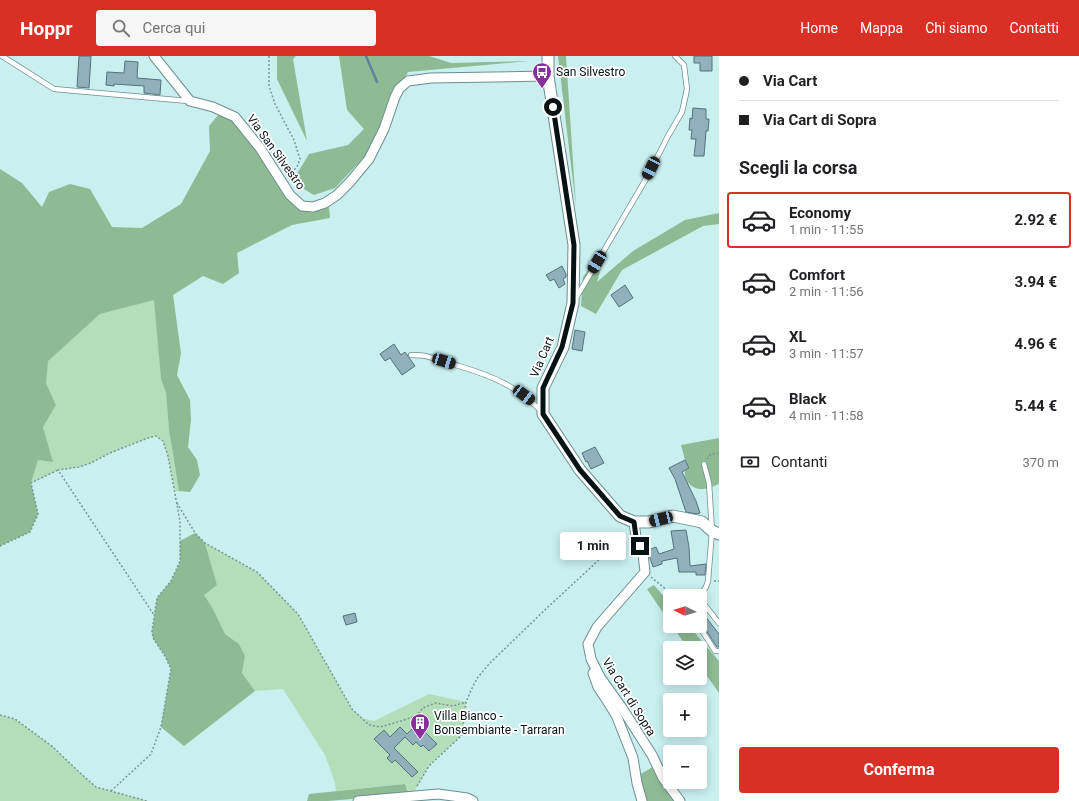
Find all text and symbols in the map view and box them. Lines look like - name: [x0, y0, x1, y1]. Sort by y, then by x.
- search box: [96, 10, 376, 46]
- text: Hoppr: [20, 17, 72, 40]
- icon: search: [110, 17, 132, 39]
- text: Cerca qui: [142, 19, 205, 37]
- text: Home: [800, 20, 838, 36]
- text: Mappa: [860, 20, 903, 36]
- text: Chi siamo: [925, 20, 987, 36]
- text: Contatti: [1009, 20, 1059, 36]
- bus stop icon: San Silvestro: [531, 61, 553, 89]
- place label: San Silvestro: [556, 65, 625, 79]
- text: Via Cart: [763, 72, 817, 90]
- route start: [544, 98, 562, 116]
- text: Via Cart di Sopra: [763, 111, 877, 129]
- street label: Via San Silvestro: [244, 112, 308, 192]
- car: [640, 155, 662, 181]
- text: Scegli la corsa: [739, 157, 857, 178]
- icon: car: [741, 202, 777, 238]
- text: Economy: [789, 204, 851, 222]
- text: 2.92 €: [1014, 211, 1057, 229]
- text: 1 min · 11:55: [789, 222, 864, 237]
- car: [586, 249, 608, 275]
- icon: car: [741, 264, 777, 300]
- text: Comfort: [789, 266, 845, 284]
- text: 3.94 €: [1014, 273, 1057, 291]
- text: 2 min · 11:56: [789, 284, 864, 299]
- icon: car: [741, 326, 777, 362]
- text: XL: [789, 328, 807, 346]
- street label: Via Cart: [527, 335, 557, 379]
- text: 4.96 €: [1014, 335, 1057, 353]
- text: 3 min · 11:57: [789, 346, 864, 361]
- car: [431, 352, 457, 370]
- car: [511, 383, 537, 407]
- icon: car: [741, 388, 777, 424]
- text: Black: [789, 390, 826, 408]
- text: 5.44 €: [1014, 397, 1057, 415]
- text: 4 min · 11:58: [789, 408, 864, 423]
- icon: cash: [739, 451, 761, 473]
- text: Contanti: [771, 453, 828, 471]
- text: 370 m: [1022, 455, 1059, 470]
- car: [648, 510, 674, 528]
- callout: 1 min: [560, 532, 626, 560]
- route end: [631, 537, 649, 555]
- text: 1 min: [577, 538, 609, 553]
- north arrow: [663, 589, 707, 633]
- map controls: [663, 589, 707, 789]
- button: layers: [663, 641, 707, 685]
- street label: Via Cart di Sopra: [599, 655, 659, 739]
- button: +: [663, 693, 707, 737]
- place label: Villa Bianco - Bonsembiante - Tarraran: [434, 709, 565, 737]
- building icon: Villa Bianco - Bonsembiante - Tarraran: [409, 712, 431, 740]
- button: −: [663, 745, 707, 789]
- button: Conferma: [739, 747, 1059, 793]

